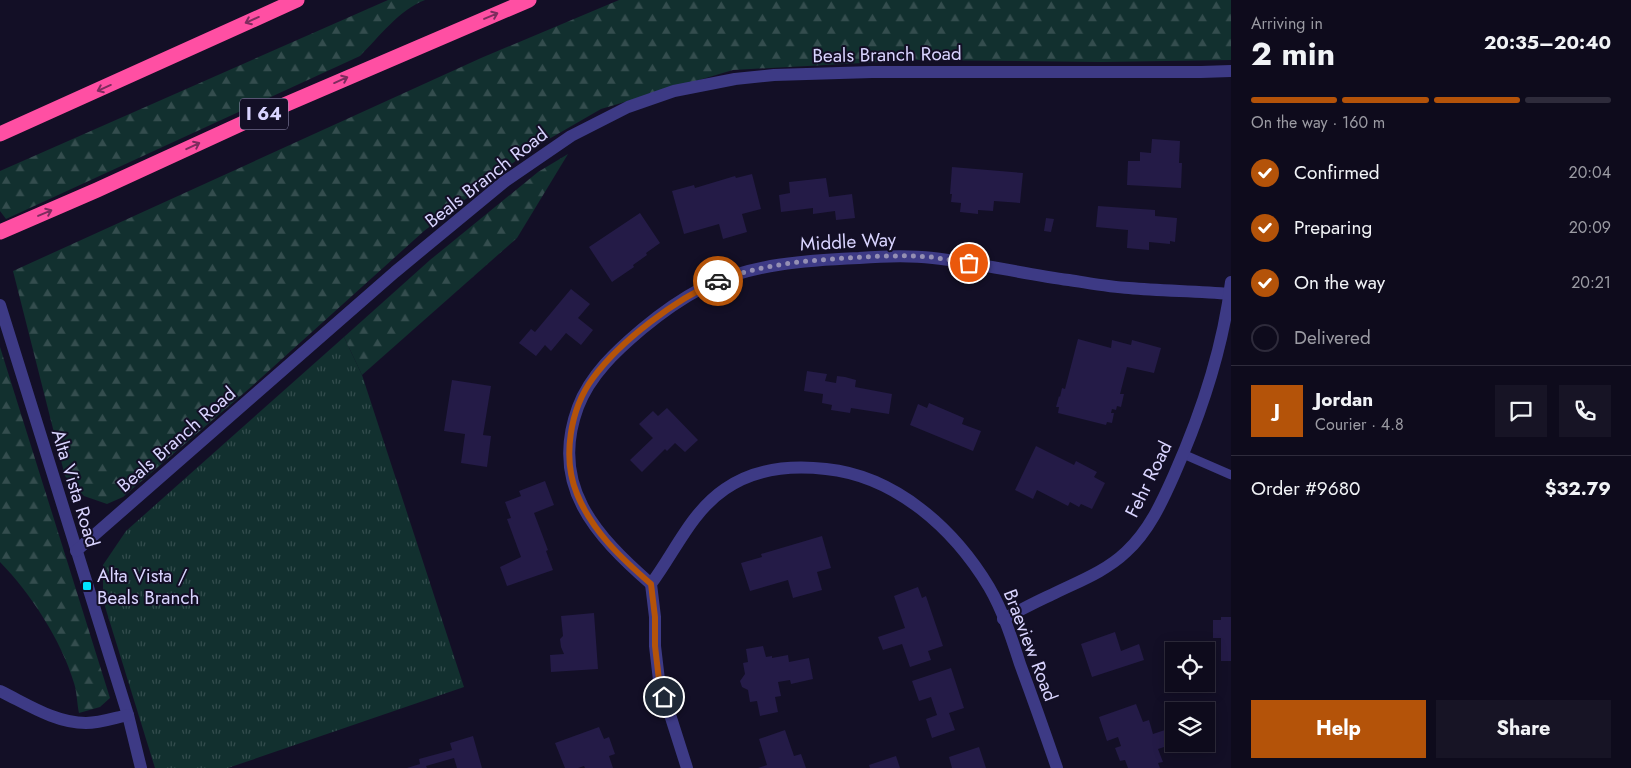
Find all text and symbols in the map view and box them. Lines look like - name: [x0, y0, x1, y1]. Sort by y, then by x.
- one-way arrow: [483, 11, 498, 20]
- text: Arriving in: [1251, 12, 1323, 35]
- one-way arrow: [245, 16, 260, 26]
- text: 20:35–20:40: [1484, 29, 1611, 56]
- text: 2 min: [1251, 31, 1335, 77]
- street label: Beals Branch Road: [812, 40, 962, 69]
- one-way arrow: [333, 74, 348, 84]
- one-way arrow: [97, 83, 112, 93]
- road number: I 64: [240, 98, 288, 130]
- text: On the way · 160 m: [1251, 111, 1385, 134]
- street label: Beals Branch Road: [419, 121, 553, 234]
- one-way arrow: [185, 141, 200, 151]
- icon: check: [1251, 159, 1279, 187]
- text: Confirmed: [1294, 159, 1380, 186]
- text: 20:04: [1569, 161, 1611, 184]
- one-way arrow: [37, 207, 52, 217]
- icon: check: [1251, 214, 1279, 242]
- text: Preparing: [1294, 214, 1372, 241]
- text: 20:09: [1569, 216, 1611, 239]
- street label: Middle Way: [799, 225, 897, 257]
- pin: [948, 242, 990, 284]
- icon: bag: [955, 249, 983, 277]
- courier: [693, 256, 743, 306]
- icon: car: [704, 267, 732, 295]
- icon: check: [1251, 269, 1279, 297]
- text: On the way: [1294, 269, 1385, 296]
- text: 20:21: [1571, 271, 1611, 294]
- text: Delivered: [1294, 324, 1371, 351]
- street label: Beals Branch Road: [111, 380, 241, 499]
- button: chat: [1495, 385, 1547, 437]
- button: phone: [1559, 385, 1611, 437]
- text: Jordan: [1315, 386, 1373, 413]
- text: J: [1274, 397, 1280, 424]
- text: Courier · 4.8: [1315, 413, 1404, 436]
- street label: Alta Vista Road: [45, 426, 106, 550]
- street label: Fehr Road: [1118, 436, 1179, 522]
- text: Order #9680: [1251, 475, 1361, 502]
- text: $32.79: [1545, 475, 1611, 502]
- place label: Alta Vista / Beals Branch: [97, 562, 200, 611]
- marker: Alta Vista / Beals Branch: [81, 580, 93, 592]
- street label: Braeview Road: [997, 585, 1064, 705]
- map controls: [1165, 642, 1215, 752]
- button: locate: [1165, 642, 1215, 692]
- pin: [643, 676, 685, 718]
- icon: home: [650, 683, 678, 711]
- button: Help: [1251, 700, 1426, 758]
- button: Share: [1436, 700, 1611, 758]
- button: layers: [1165, 702, 1215, 752]

